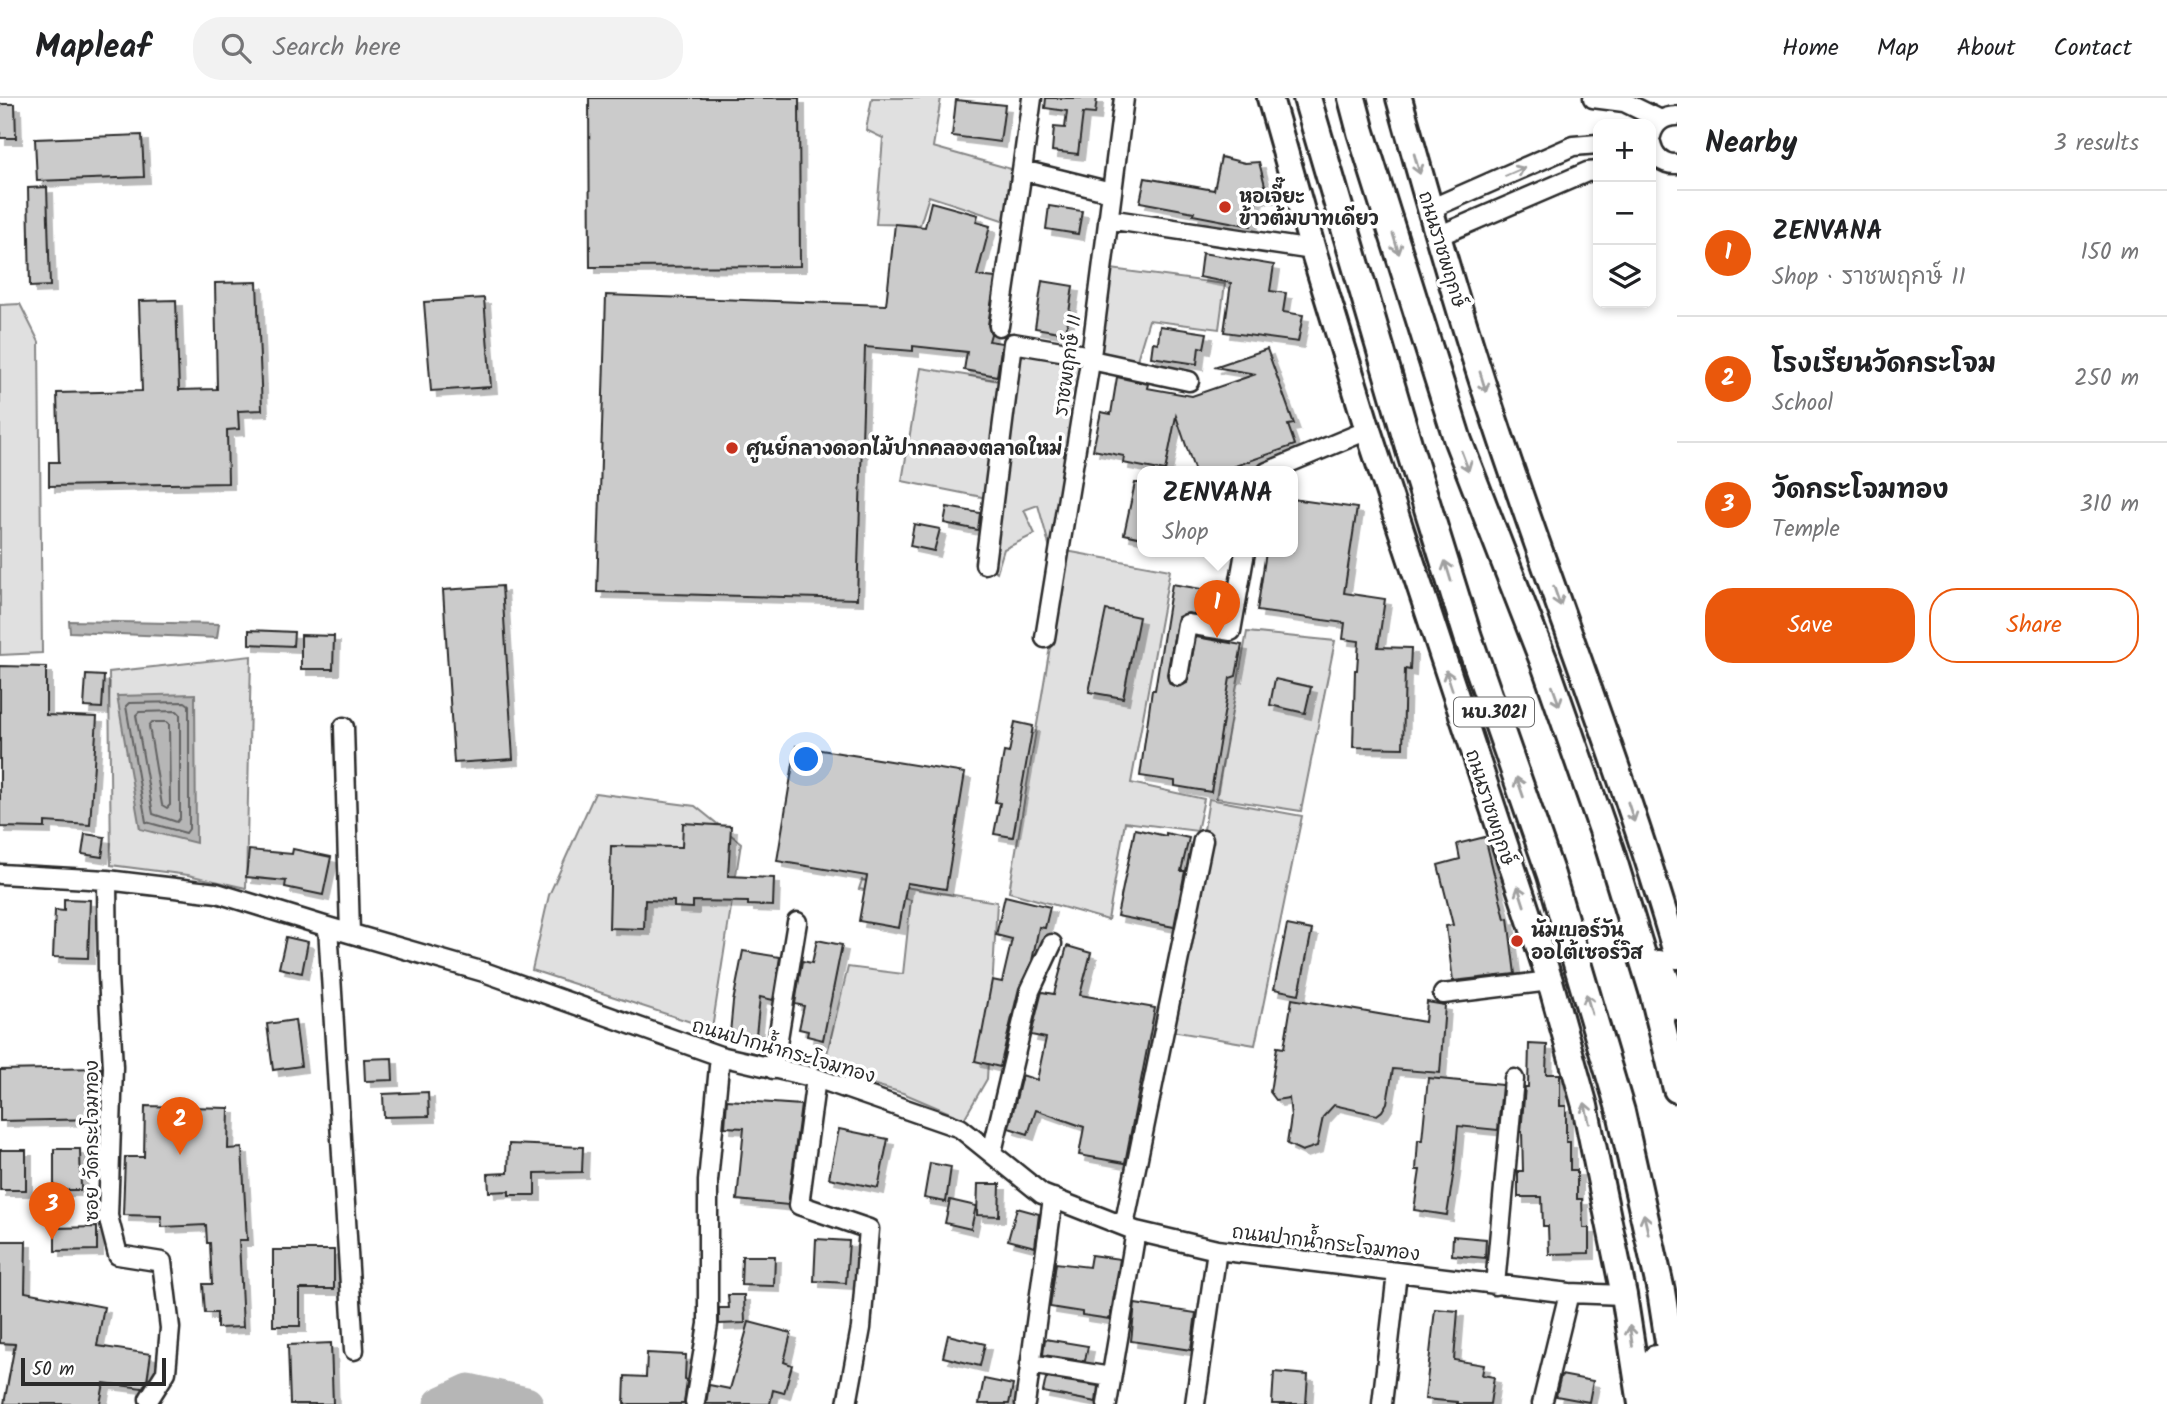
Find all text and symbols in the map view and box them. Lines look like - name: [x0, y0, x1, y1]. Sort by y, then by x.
- search box: [193, 17, 683, 80]
- text: Mapleaf: [35, 22, 151, 75]
- text: Search here: [273, 27, 401, 69]
- icon: search: [217, 29, 255, 67]
- text: Home: [1782, 29, 1839, 68]
- text: Map: [1877, 29, 1919, 68]
- text: About: [1957, 29, 2015, 68]
- text: Contact: [2053, 29, 2132, 68]
- map controls: [1593, 119, 1656, 308]
- button: +: [1593, 119, 1656, 182]
- text: Nearby: [1705, 120, 1797, 168]
- text: 3 results: [2053, 126, 2139, 162]
- one-way arrow: [1412, 152, 1425, 174]
- one-way arrow: [1504, 165, 1525, 178]
- place label: หอเจี๊ยะ ข้าวต้มบาทเดียว: [1239, 176, 1379, 235]
- button: −: [1593, 182, 1656, 245]
- street label: ถนนราชพฤกษ์: [1409, 188, 1473, 312]
- marker: หอเจี๊ยะ ข้าวต้มบาทเดียว: [1217, 199, 1233, 215]
- text: ZENVANA: [1772, 211, 1883, 253]
- one-way arrow: [1390, 233, 1403, 255]
- text: 1: [1725, 235, 1731, 271]
- text: 150 m: [2080, 235, 2139, 271]
- button: layers: [1593, 245, 1656, 308]
- text: Shop · ราชพฤกษ์ 11: [1772, 260, 1966, 296]
- street label: ราชพฤกษ์ 11: [1047, 312, 1091, 418]
- text: โรงเรียนวัดกระโจม: [1772, 344, 1996, 386]
- text: 2: [1721, 361, 1735, 397]
- text: 250 m: [2074, 361, 2139, 397]
- one-way arrow: [1477, 370, 1490, 392]
- text: School: [1772, 386, 1833, 422]
- place label: ศูนย์กลางดอกไม้ปากคลองตลาดใหม่: [746, 435, 1063, 465]
- marker: ศูนย์กลางดอกไม้ปากคลองตลาดใหม่: [724, 440, 740, 456]
- one-way arrow: [1460, 449, 1473, 471]
- popup: [1137, 466, 1298, 557]
- text: วัดกระโจมทอง: [1772, 470, 1948, 512]
- text: ZENVANA: [1162, 473, 1273, 515]
- text: 3: [1722, 487, 1734, 523]
- text: 310 m: [2080, 487, 2139, 523]
- text: Temple: [1772, 512, 1840, 548]
- text: Shop: [1162, 515, 1208, 551]
- one-way arrow: [1440, 561, 1453, 583]
- pin: 1: [1194, 580, 1240, 638]
- one-way arrow: [1552, 585, 1564, 607]
- button: Save: [1705, 588, 1915, 663]
- button: Share: [1929, 588, 2139, 663]
- one-way arrow: [1442, 669, 1454, 691]
- one-way arrow: [1551, 684, 1563, 706]
- road number: นบ.3021: [1454, 698, 1534, 726]
- your location: [789, 742, 823, 776]
- street label: ถนนราชพฤกษ์: [1456, 746, 1522, 870]
- one-way arrow: [1513, 776, 1526, 798]
- one-way arrow: [1626, 800, 1639, 822]
- one-way arrow: [1514, 885, 1526, 907]
- place label: นัมเบอร์วัน ออโต้เซอร์วิส: [1531, 917, 1644, 969]
- marker: นัมเบอร์วัน ออโต้เซอร์วิส: [1509, 933, 1525, 949]
- one-way arrow: [1581, 993, 1594, 1015]
- street label: ถนนปากน้ำกระโจมทอง: [688, 1009, 879, 1092]
- street label: ซอย วัดกระโจมทอง: [78, 1060, 108, 1222]
- pin: 2: [157, 1097, 203, 1155]
- one-way arrow: [1579, 1102, 1593, 1125]
- pin: 3: [29, 1182, 75, 1240]
- one-way arrow: [1639, 1213, 1652, 1236]
- street label: ถนนปากน้ำกระโจมทอง: [1230, 1215, 1422, 1270]
- one-way arrow: [1624, 1326, 1637, 1348]
- scale bar: [21, 1355, 166, 1387]
- text: 50 m: [32, 1355, 74, 1385]

